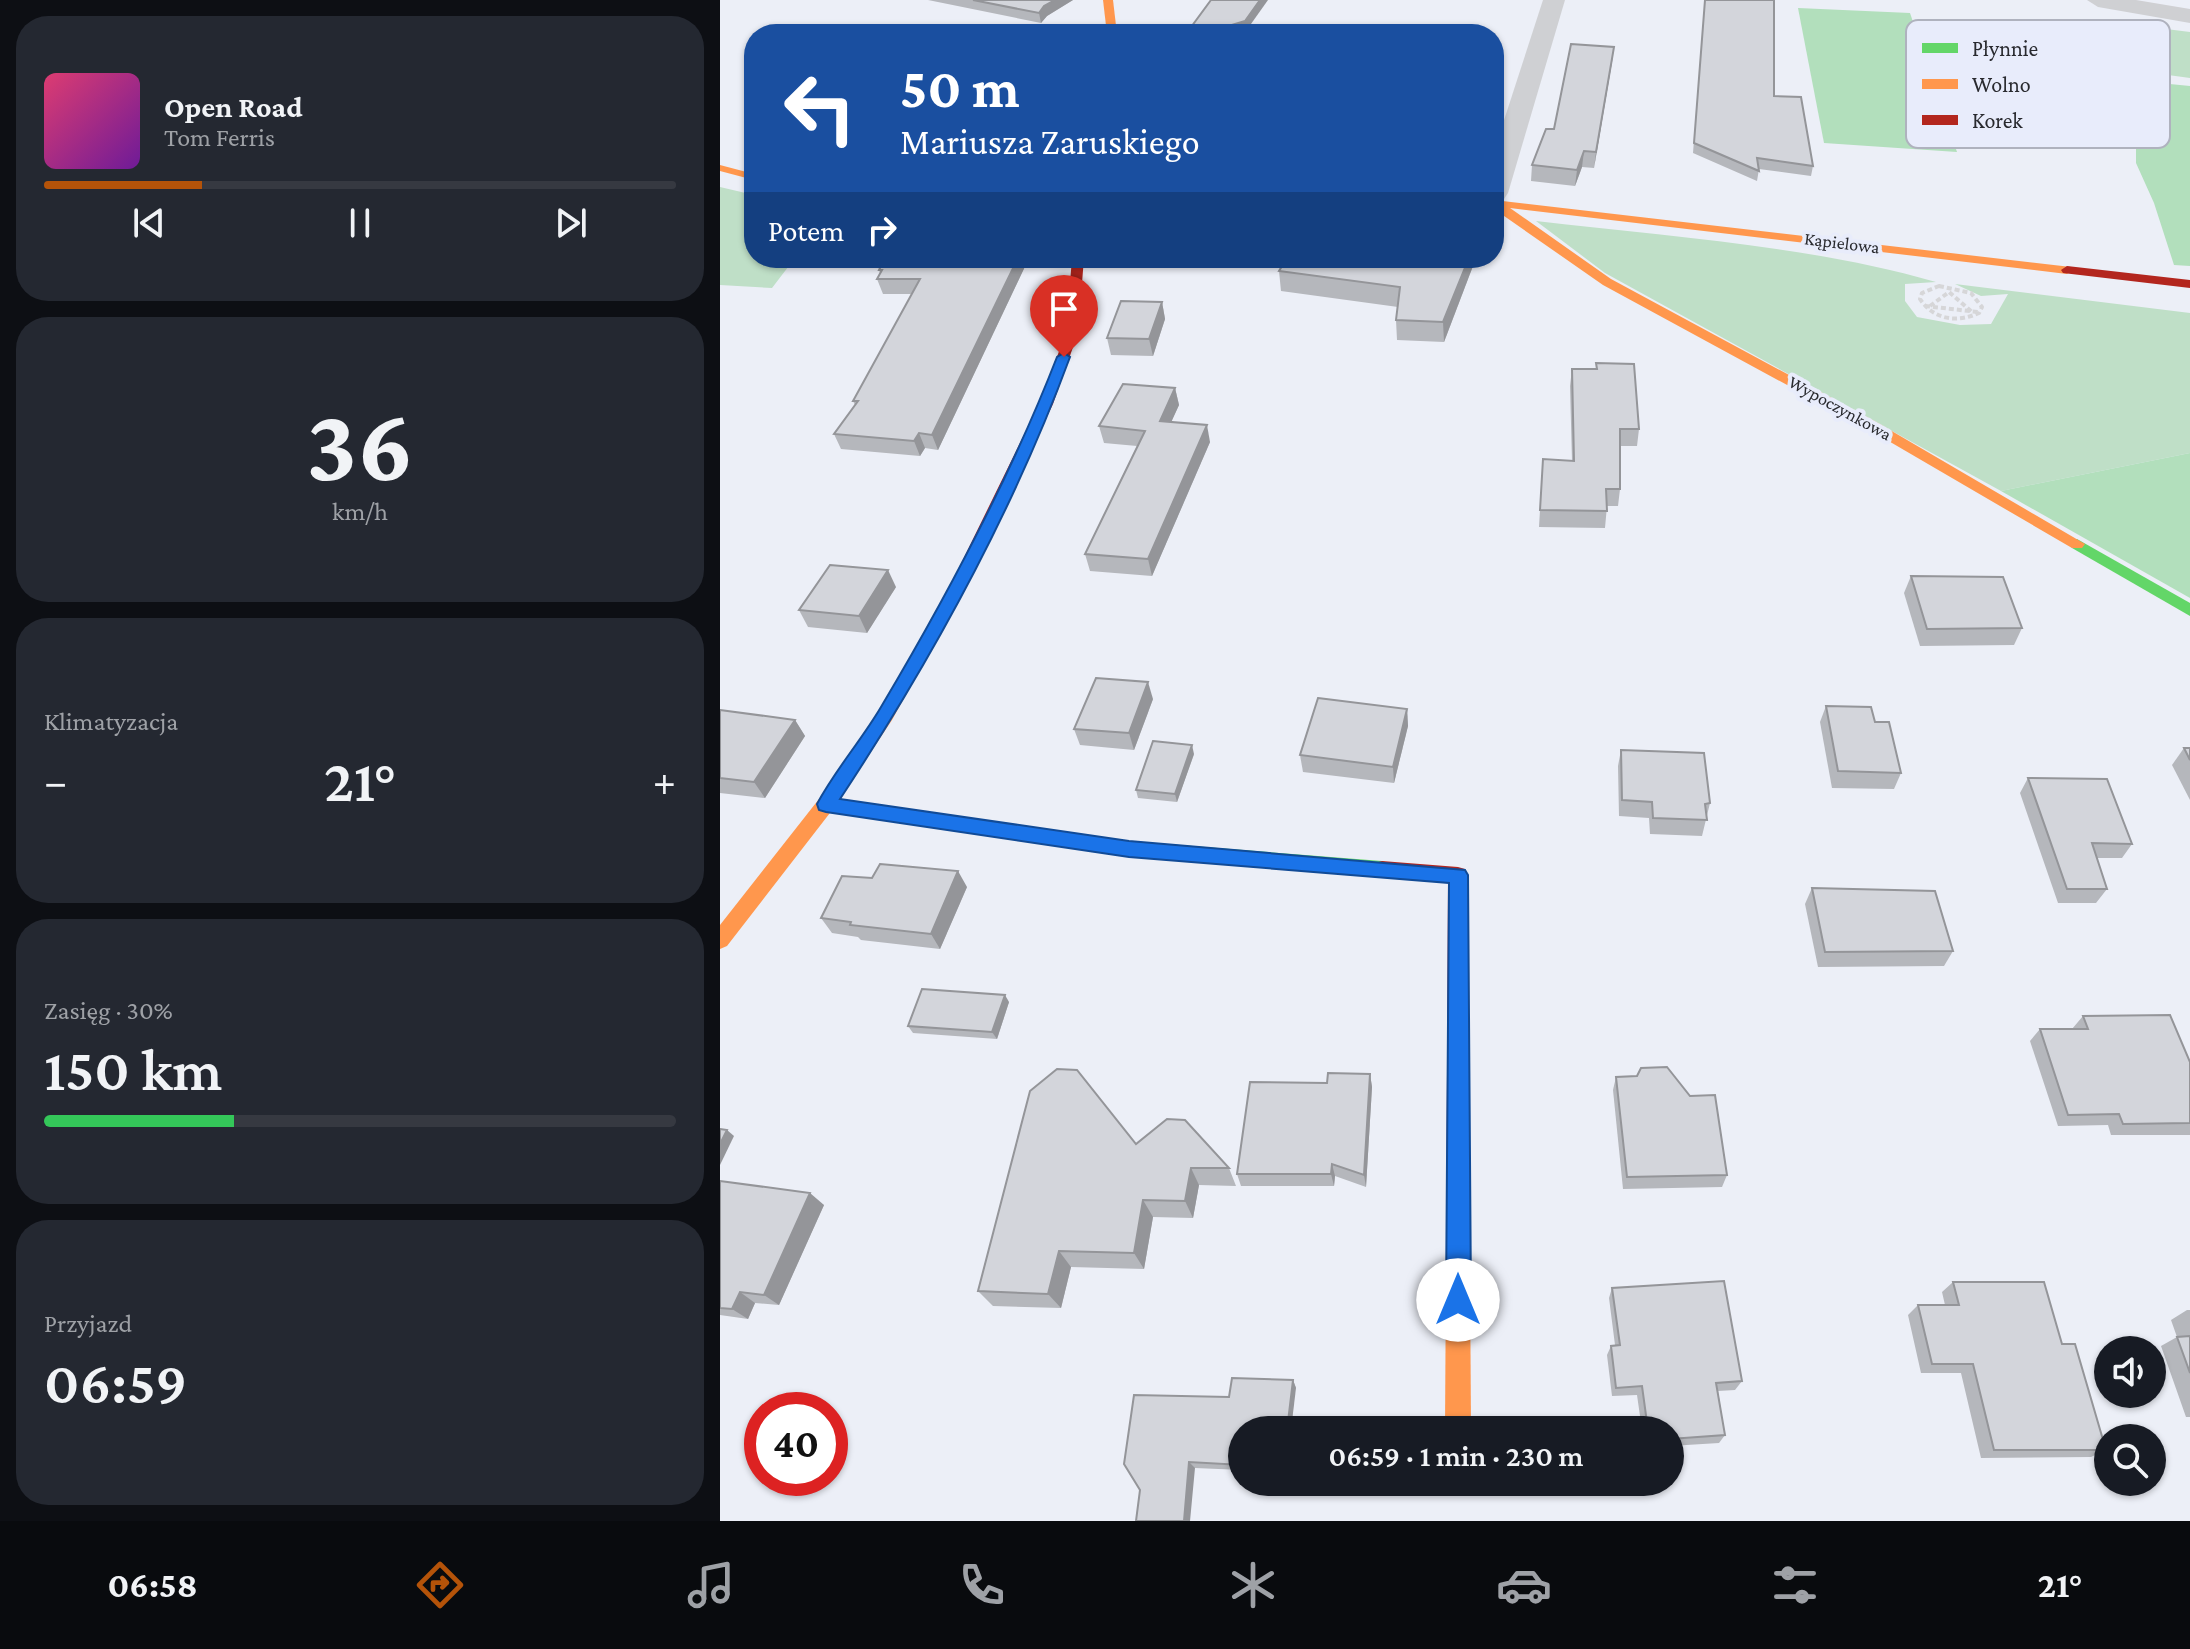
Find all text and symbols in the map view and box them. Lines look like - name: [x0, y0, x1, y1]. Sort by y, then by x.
- legend: [1906, 20, 2170, 148]
- text: Płynnie: [1972, 36, 2038, 61]
- icon: left: [768, 56, 872, 160]
- text: 50 m: [900, 57, 1020, 119]
- text: Wolno: [1972, 72, 2031, 97]
- text: Open Road: [164, 90, 303, 123]
- text: Korek: [1972, 108, 2023, 133]
- text: Mariusza Zaruskiego: [900, 122, 1200, 162]
- text: Tom Ferris: [164, 123, 275, 152]
- icon: previous: [127, 201, 171, 245]
- icon: pause: [338, 201, 382, 245]
- icon: next: [549, 201, 593, 245]
- icon: right: [860, 208, 904, 252]
- text: Potem: [768, 214, 844, 247]
- street label: Kąpielowa: [1803, 228, 1881, 258]
- pin: [1030, 275, 1098, 357]
- icon: arrive: [1042, 287, 1086, 331]
- street label: Wypoczynkowa: [1785, 371, 1895, 445]
- text: 36: [306, 387, 414, 502]
- text: km/h: [332, 497, 388, 526]
- text: Klimatyzacja: [44, 707, 178, 736]
- text: 21°: [324, 747, 396, 814]
- text: −: [44, 757, 67, 805]
- text: +: [653, 757, 676, 805]
- text: Zasięg · 30%: [44, 996, 173, 1025]
- text: 150 km: [44, 1036, 222, 1103]
- position arrow: [1416, 1258, 1500, 1342]
- text: Przyjazd: [44, 1309, 132, 1338]
- map controls: [2094, 1336, 2166, 1496]
- button: sound: [2094, 1336, 2166, 1408]
- text: 06:59: [44, 1349, 187, 1416]
- speed limit sign: 40: [744, 1392, 848, 1496]
- button: search: [2094, 1424, 2166, 1496]
- text: 06:59 · 1 min · 230 m: [1328, 1439, 1584, 1472]
- icon: directions: [412, 1557, 468, 1613]
- icon: music: [683, 1557, 739, 1613]
- icon: phone: [954, 1557, 1010, 1613]
- icon: climate: [1225, 1557, 1281, 1613]
- icon: car: [1496, 1557, 1552, 1613]
- icon: filters: [1767, 1557, 1823, 1613]
- text: 06:58: [107, 1565, 198, 1605]
- text: 21°: [2038, 1565, 2083, 1605]

